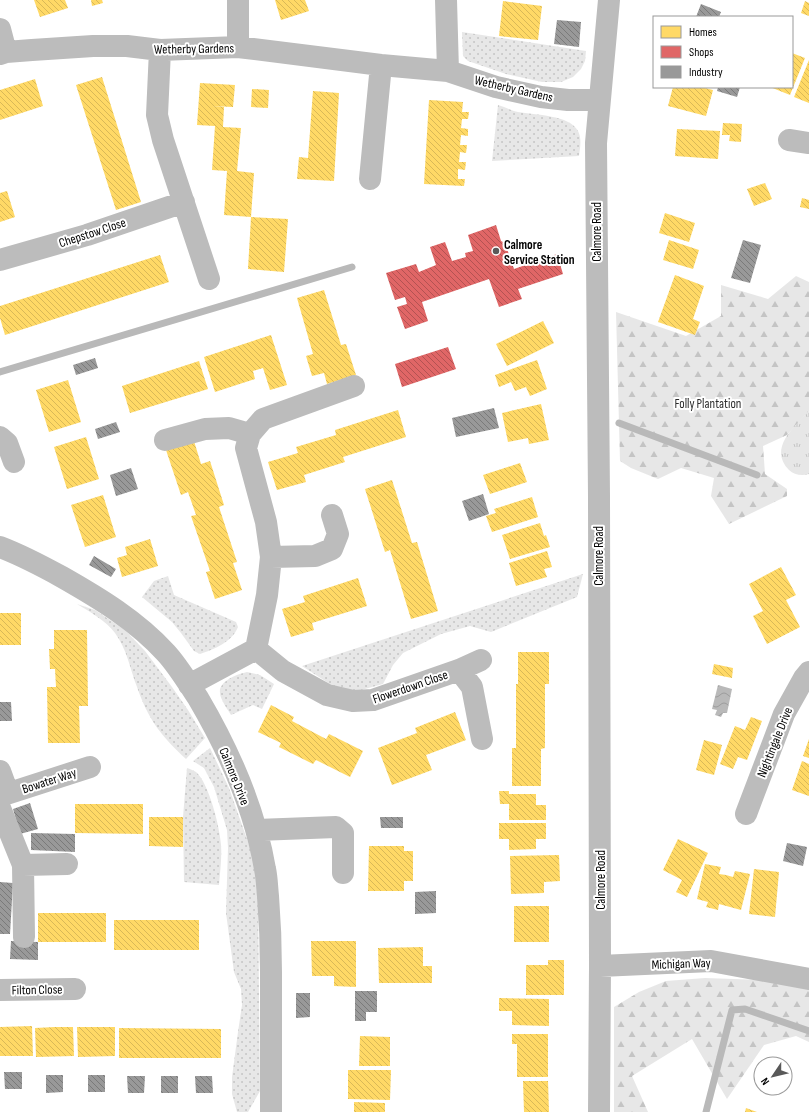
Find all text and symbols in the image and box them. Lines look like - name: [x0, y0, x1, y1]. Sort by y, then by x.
- legend: [653, 16, 793, 88]
- text: Homes: [689, 25, 717, 40]
- street label: Wetherby Gardens: [154, 40, 235, 58]
- text: Shops: [689, 45, 714, 60]
- text: Industry: [689, 65, 723, 80]
- street label: Wetherby Gardens: [473, 72, 555, 106]
- street label: Calmore Road: [589, 202, 605, 262]
- street label: Chepstow Close: [57, 215, 128, 251]
- place label: Calmore Service Station: [504, 237, 575, 268]
- marker: Calmore Service Station: [491, 246, 501, 256]
- park label: Folly Plantation: [675, 396, 741, 412]
- street label: Calmore Road: [591, 526, 607, 586]
- street label: Flowerdown Close: [371, 667, 450, 707]
- street label: Nightingale Drive: [754, 705, 796, 780]
- street label: Calmore Drive: [215, 745, 253, 808]
- street label: Bowater Way: [20, 765, 78, 797]
- street label: Calmore Road: [593, 850, 609, 910]
- street label: Michigan Way: [651, 955, 711, 973]
- street label: Filton Close: [11, 982, 63, 998]
- north arrow: [753, 1056, 793, 1096]
- text: N: [758, 1075, 772, 1088]

